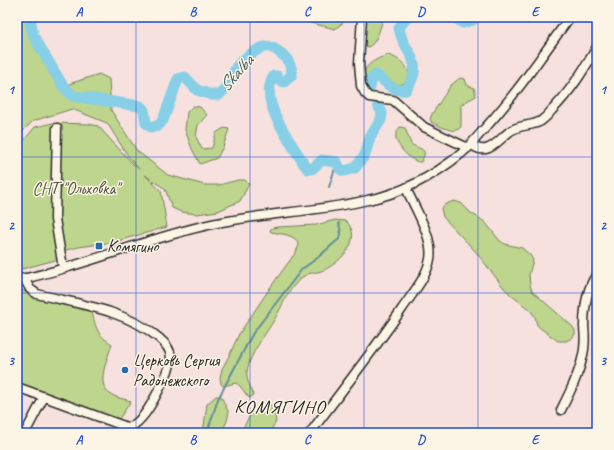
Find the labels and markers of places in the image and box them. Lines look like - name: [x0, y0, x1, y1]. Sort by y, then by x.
- place label: Комягино: [107, 236, 160, 257]
- marker: Комягино: [94, 241, 104, 251]
- place label: Церковь Сергия Радонежского: [133, 350, 221, 391]
- marker: Церковь Сергия Радонежского: [120, 365, 130, 375]

